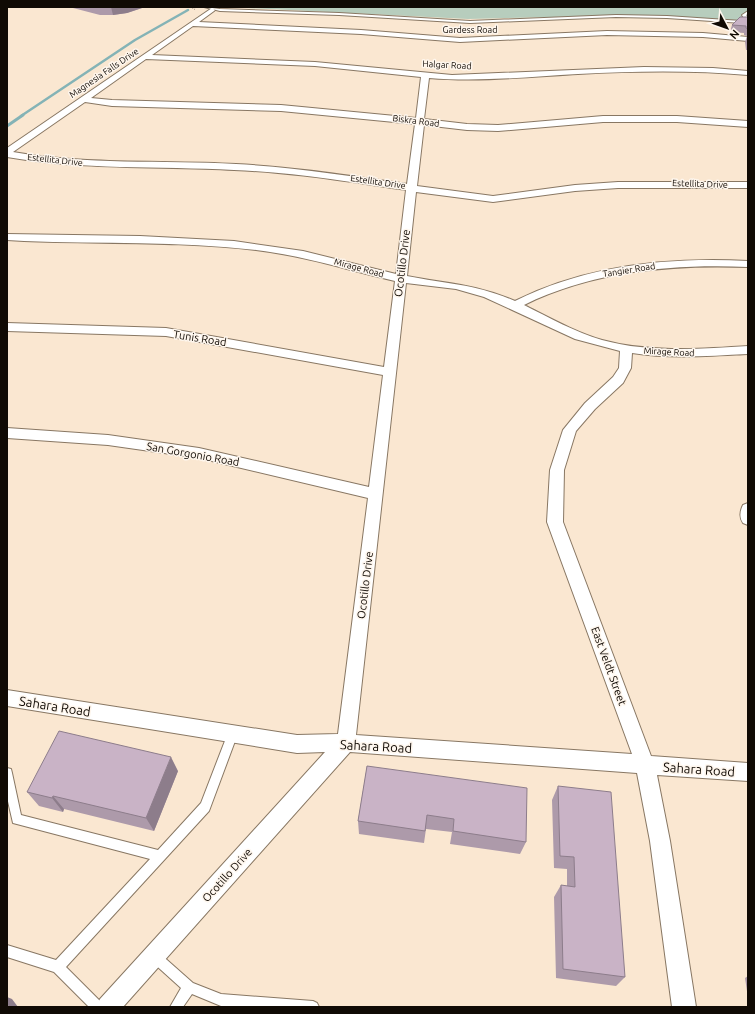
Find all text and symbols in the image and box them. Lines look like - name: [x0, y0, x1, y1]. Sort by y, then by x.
- north arrow: [707, 8, 747, 48]
- street label: Gardess Road: [443, 25, 497, 35]
- text: N: [727, 28, 742, 42]
- street label: Magnesia Falls Drive: [67, 46, 141, 100]
- street label: Halgar Road: [422, 59, 472, 71]
- street label: Biskra Road: [392, 113, 440, 129]
- street label: Estellita Drive: [27, 152, 83, 168]
- street label: Estellita Drive: [350, 173, 406, 191]
- street label: Estellita Drive: [672, 178, 728, 190]
- street label: Ocotillo Drive: [392, 229, 412, 297]
- street label: Mirage Road: [333, 257, 385, 279]
- street label: Tangier Road: [602, 261, 656, 279]
- street label: Tunis Road: [173, 328, 227, 348]
- street label: Mirage Road: [643, 346, 695, 358]
- street label: San Gorgonio Road: [146, 440, 240, 468]
- street label: Ocotillo Drive: [355, 551, 375, 619]
- street label: East Veldt Street: [589, 625, 629, 708]
- street label: Sahara Road: [18, 693, 92, 719]
- street label: Sahara Road: [340, 737, 412, 755]
- street label: Sahara Road: [663, 760, 735, 778]
- street label: Ocotillo Drive: [200, 846, 254, 904]

